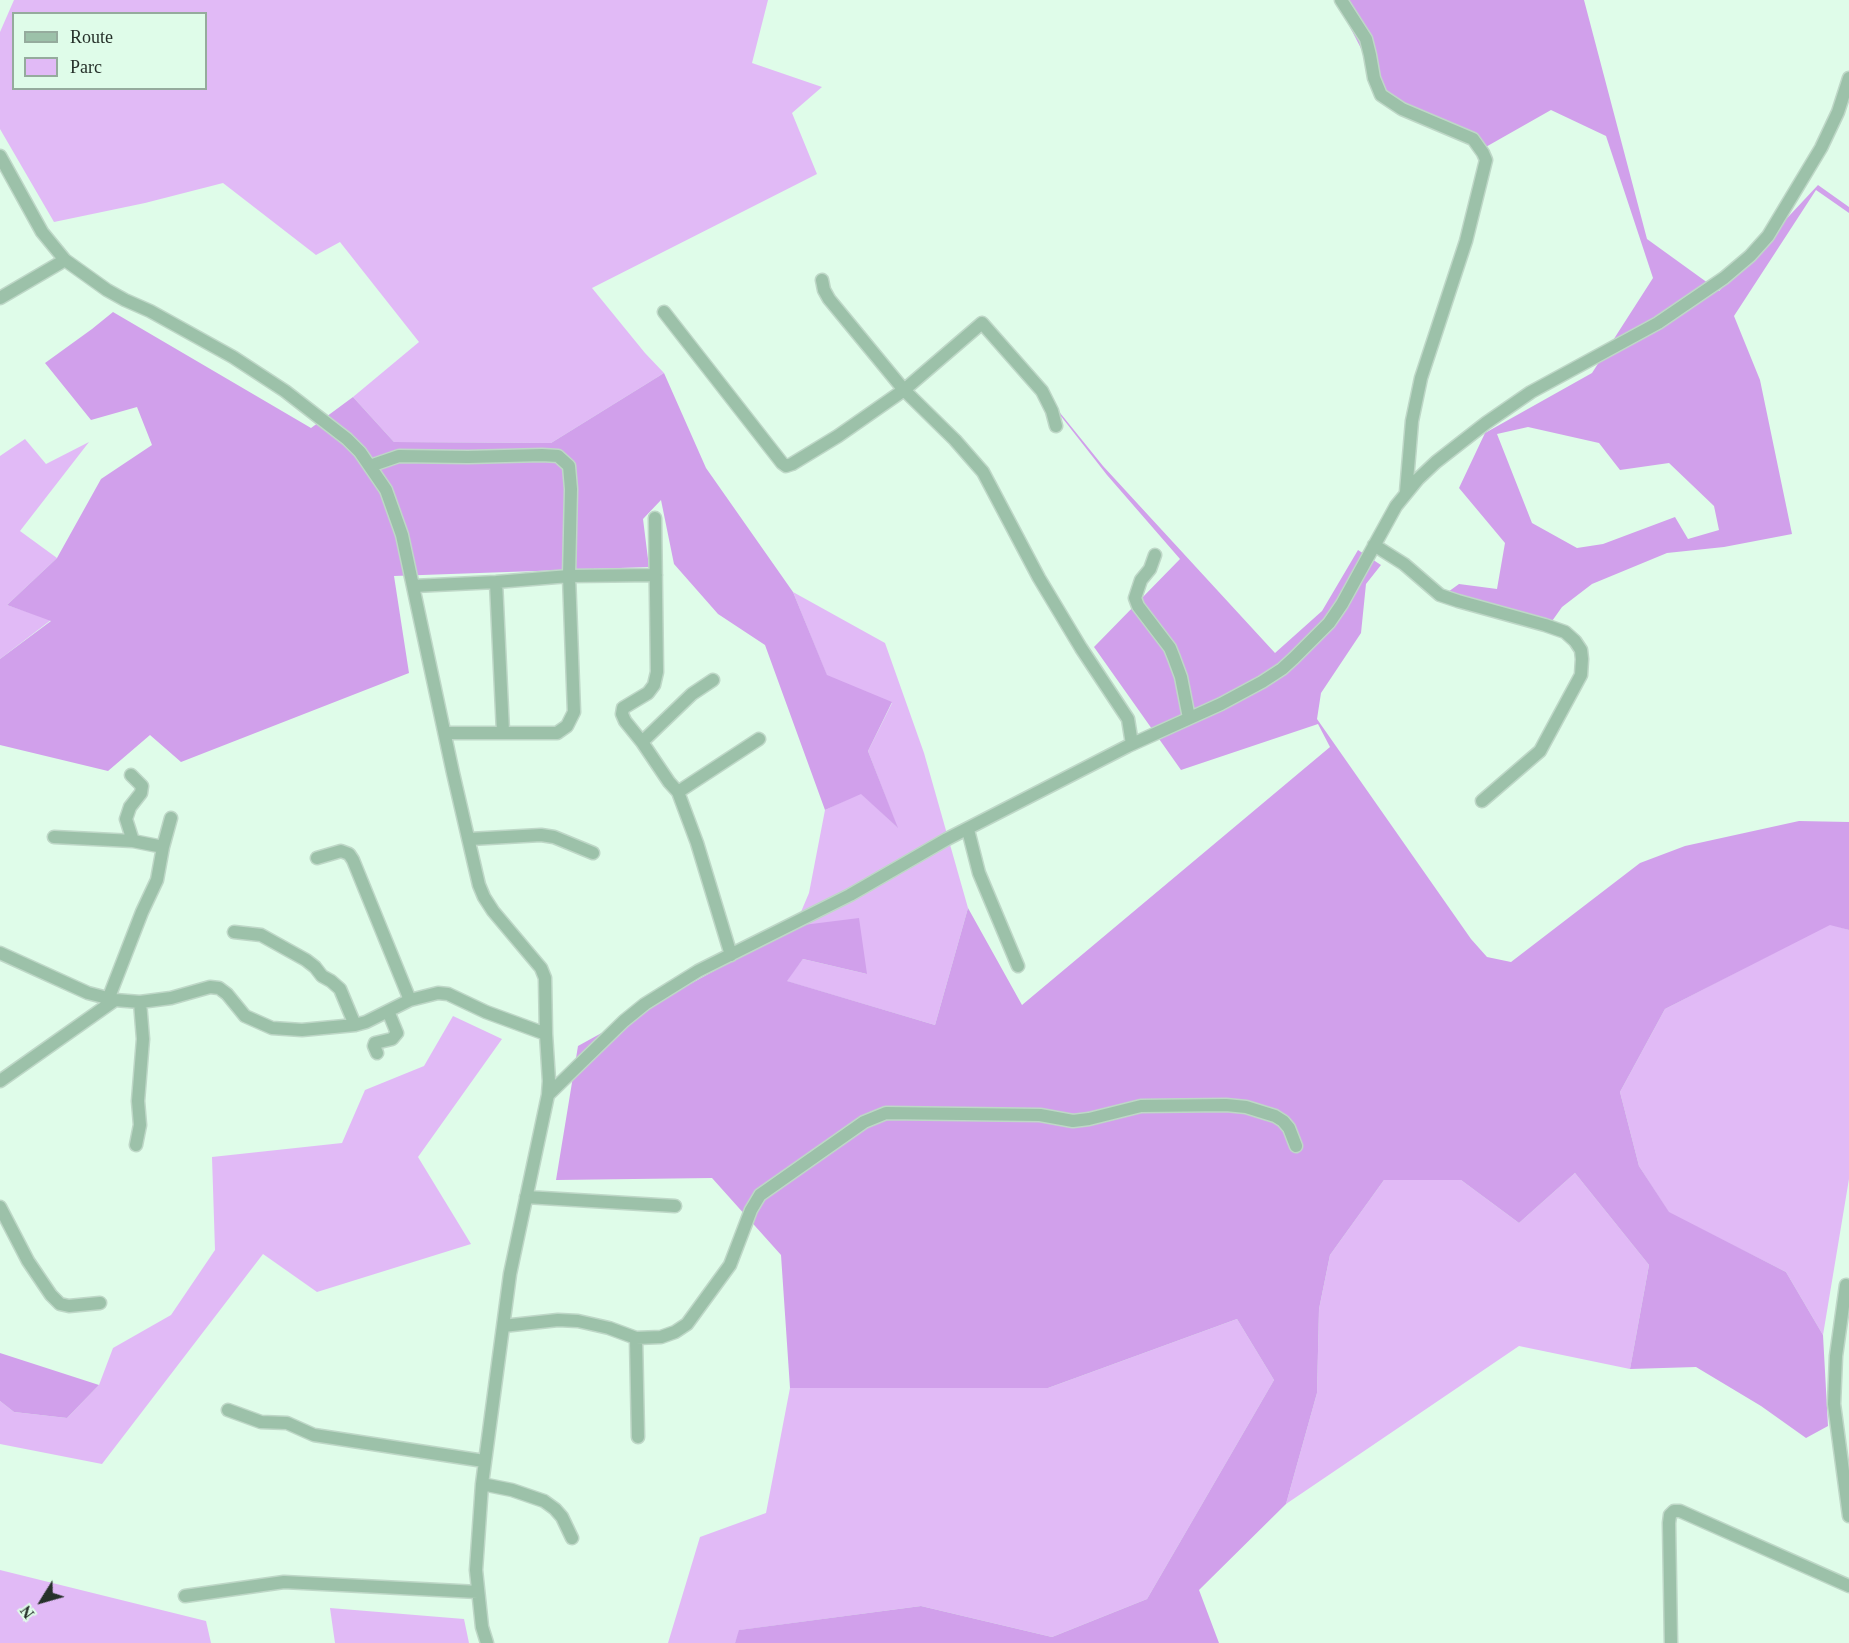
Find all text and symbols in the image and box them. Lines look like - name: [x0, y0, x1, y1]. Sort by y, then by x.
- legend: [12, 12, 207, 90]
- text: Route: [70, 27, 113, 47]
- text: Parc: [70, 57, 102, 77]
- north arrow: [12, 1571, 72, 1631]
- text: N: [17, 1602, 37, 1622]

